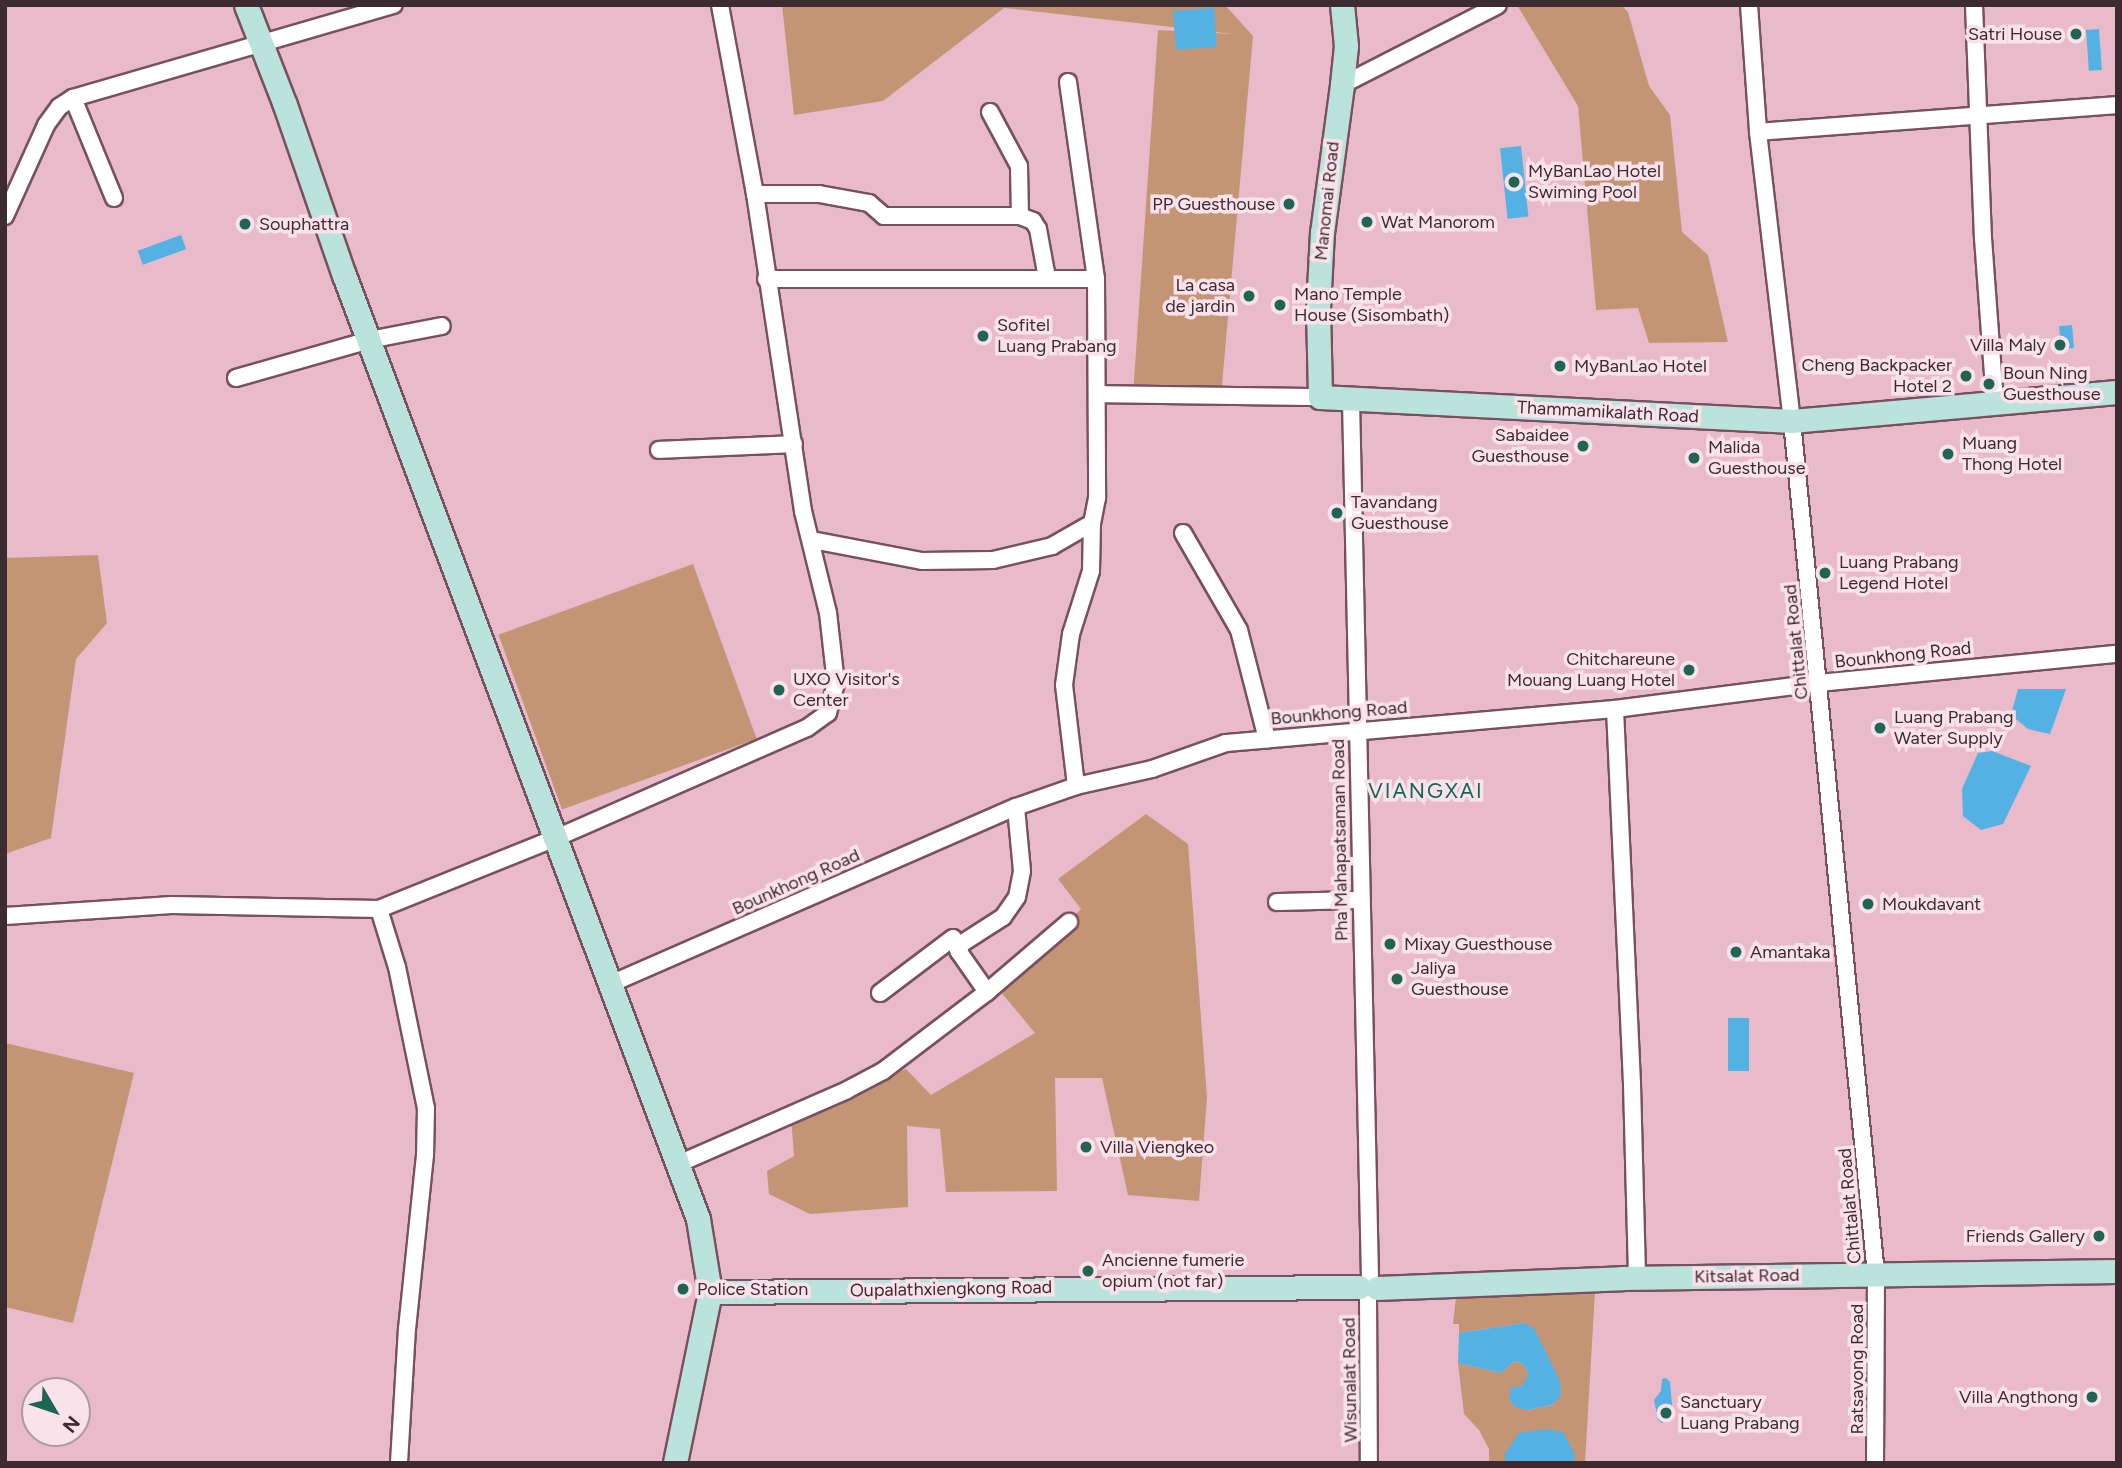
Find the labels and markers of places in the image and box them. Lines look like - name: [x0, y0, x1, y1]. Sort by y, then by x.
- place label: Satri House: [1968, 23, 2062, 45]
- marker: Satri House: [2068, 26, 2084, 42]
- place label: MyBanLao Hotel Swiming Pool: [1528, 161, 1661, 204]
- marker: MyBanLao Hotel Swiming Pool: [1506, 174, 1522, 190]
- place label: PP Guesthouse: [1152, 193, 1275, 215]
- marker: PP Guesthouse: [1281, 196, 1297, 212]
- place label: Wat Manorom: [1381, 211, 1495, 233]
- place label: Souphattra: [259, 213, 349, 235]
- marker: Wat Manorom: [1359, 214, 1375, 230]
- marker: Souphattra: [237, 216, 253, 232]
- place label: La casa de jardin: [1165, 275, 1235, 318]
- place label: Mano Temple House (Sisombath): [1294, 284, 1449, 326]
- marker: La casa de jardin: [1241, 288, 1257, 304]
- marker: Mano Temple House (Sisombath): [1272, 297, 1288, 313]
- place label: Sofitel Luang Prabang: [997, 315, 1117, 358]
- marker: Sofitel Luang Prabang: [975, 328, 991, 344]
- place label: Villa Maly: [1970, 334, 2046, 356]
- marker: Villa Maly: [2052, 337, 2068, 353]
- place label: MyBanLao Hotel: [1574, 355, 1707, 377]
- place label: Cheng Backpacker Hotel 2: [1801, 355, 1952, 398]
- marker: MyBanLao Hotel: [1552, 358, 1568, 374]
- place label: Boun Ning Guesthouse: [2003, 363, 2100, 406]
- marker: Cheng Backpacker Hotel 2: [1958, 368, 1974, 384]
- marker: Boun Ning Guesthouse: [1981, 376, 1997, 392]
- place label: Sabaidee Guesthouse: [1472, 425, 1569, 467]
- place label: Muang Thong Hotel: [1962, 433, 2062, 476]
- place label: Malida Guesthouse: [1708, 437, 1805, 480]
- marker: Sabaidee Guesthouse: [1575, 438, 1591, 454]
- marker: Muang Thong Hotel: [1940, 446, 1956, 462]
- marker: Malida Guesthouse: [1686, 450, 1702, 466]
- place label: Tavandang Guesthouse: [1351, 492, 1448, 534]
- marker: Tavandang Guesthouse: [1329, 505, 1345, 521]
- place label: Luang Prabang Legend Hotel: [1839, 552, 1959, 594]
- marker: Luang Prabang Legend Hotel: [1817, 565, 1833, 581]
- place label: Chitchareune Mouang Luang Hotel: [1507, 649, 1675, 692]
- marker: Chitchareune Mouang Luang Hotel: [1681, 662, 1697, 678]
- place label: UXO Visitor's Center: [793, 669, 900, 712]
- marker: UXO Visitor's Center: [771, 682, 787, 698]
- place label: Luang Prabang Water Supply: [1894, 707, 2014, 750]
- marker: Luang Prabang Water Supply: [1872, 720, 1888, 736]
- place label: Moukdavant: [1882, 893, 1981, 915]
- marker: Moukdavant: [1860, 896, 1876, 912]
- place label: Mixay Guesthouse: [1404, 933, 1552, 955]
- marker: Mixay Guesthouse: [1382, 936, 1398, 952]
- place label: Amantaka: [1750, 941, 1830, 963]
- marker: Amantaka: [1728, 944, 1744, 960]
- place label: Jaliya Guesthouse: [1411, 958, 1508, 1000]
- marker: Jaliya Guesthouse: [1389, 971, 1405, 987]
- place label: Villa Viengkeo: [1100, 1136, 1214, 1158]
- marker: Villa Viengkeo: [1078, 1139, 1094, 1155]
- place label: Friends Gallery: [1966, 1225, 2085, 1247]
- marker: Friends Gallery: [2091, 1228, 2107, 1244]
- place label: Ancienne fumerie opium (not far): [1102, 1250, 1244, 1292]
- marker: Ancienne fumerie opium (not far): [1080, 1263, 1096, 1279]
- place label: Police Station: [697, 1278, 808, 1300]
- marker: Police Station: [675, 1281, 691, 1297]
- place label: Villa Angthong: [1959, 1386, 2078, 1408]
- marker: Villa Angthong: [2084, 1389, 2100, 1405]
- place label: Sanctuary Luang Prabang: [1680, 1392, 1800, 1434]
- marker: Sanctuary Luang Prabang: [1658, 1405, 1674, 1421]

